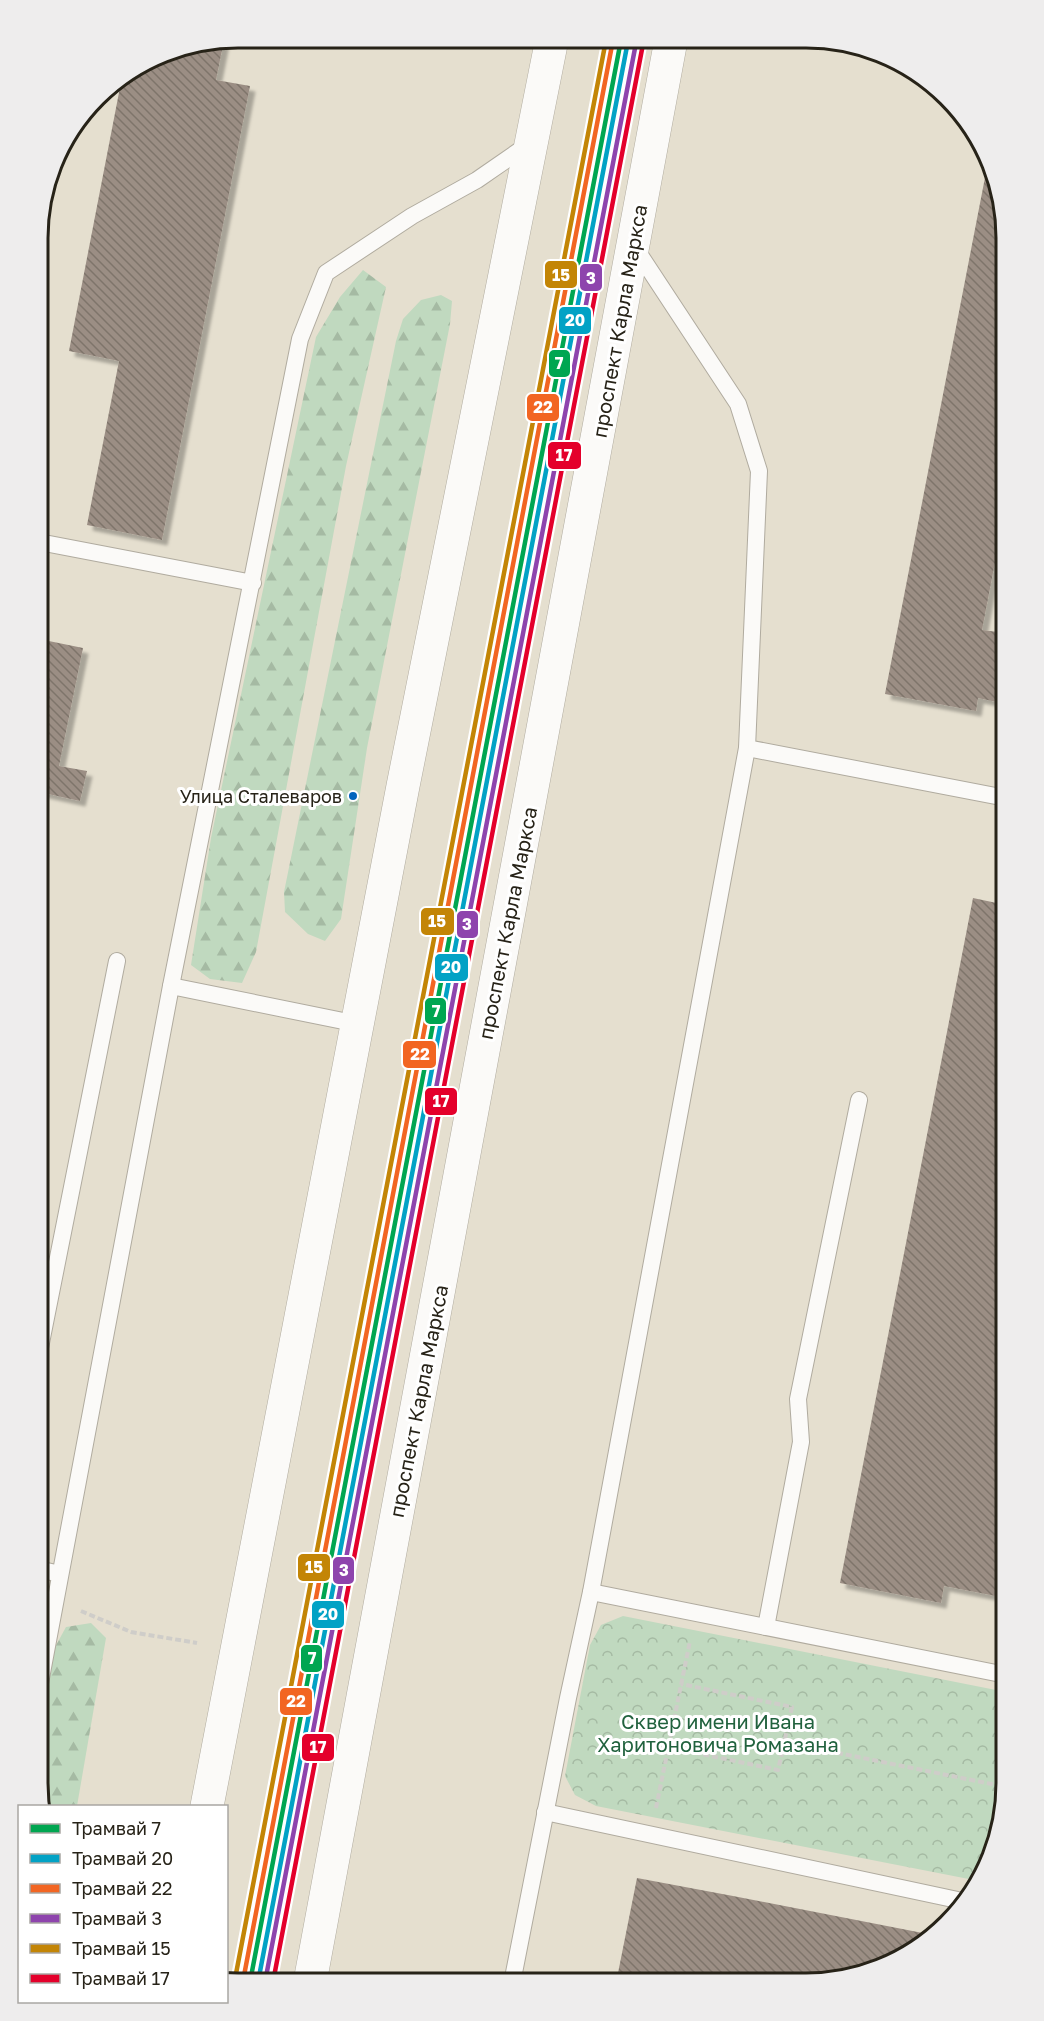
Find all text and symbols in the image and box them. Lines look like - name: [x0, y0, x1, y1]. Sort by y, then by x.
- street label: проспект Карла Маркса: [587, 203, 651, 439]
- line badge: 15: [544, 260, 578, 289]
- line badge: 3: [579, 263, 603, 292]
- text: 15: [552, 265, 570, 285]
- text: 3: [586, 268, 596, 288]
- line badge: 20: [558, 306, 592, 335]
- text: 20: [565, 310, 585, 330]
- line badge: 7: [548, 349, 571, 378]
- text: 7: [555, 353, 564, 373]
- line badge: 22: [526, 393, 560, 422]
- text: 22: [533, 397, 553, 417]
- line badge: 17: [547, 441, 582, 470]
- text: 17: [556, 445, 573, 465]
- place label: Улица Сталеваров: [180, 785, 342, 807]
- marker: Улица Сталеваров: [347, 790, 359, 802]
- street label: проспект Карла Маркса: [473, 805, 541, 1041]
- line badge: 15: [420, 907, 455, 936]
- line badge: 3: [456, 910, 479, 939]
- text: 15: [428, 911, 446, 931]
- text: 3: [462, 914, 472, 934]
- line badge: 20: [434, 953, 469, 982]
- text: 20: [441, 957, 461, 977]
- line badge: 7: [424, 997, 447, 1025]
- text: 7: [432, 1001, 441, 1021]
- line badge: 22: [402, 1040, 437, 1069]
- text: 22: [410, 1044, 430, 1064]
- line badge: 17: [424, 1087, 458, 1116]
- text: 17: [433, 1091, 450, 1111]
- street label: проспект Карла Маркса: [384, 1283, 452, 1519]
- line badge: 15: [297, 1553, 331, 1582]
- line badge: 3: [332, 1556, 355, 1585]
- text: 15: [305, 1557, 323, 1577]
- text: 3: [339, 1560, 349, 1580]
- line badge: 20: [311, 1600, 345, 1629]
- text: 20: [318, 1604, 338, 1624]
- line badge: 7: [300, 1644, 323, 1673]
- text: 7: [308, 1648, 317, 1668]
- line badge: 22: [279, 1687, 313, 1716]
- text: 22: [286, 1691, 306, 1711]
- park label: Сквер имени Ивана Харитоновича Ромазана: [597, 1709, 839, 1756]
- line badge: 17: [301, 1733, 335, 1762]
- text: 17: [310, 1737, 327, 1757]
- legend: [18, 1805, 228, 2003]
- text: Трамвай 7: [72, 1817, 161, 1839]
- text: Трамвай 20: [72, 1847, 173, 1869]
- text: Трамвай 22: [72, 1877, 172, 1899]
- text: Трамвай 3: [72, 1907, 162, 1929]
- text: Трамвай 15: [72, 1937, 171, 1959]
- text: Трамвай 17: [72, 1967, 170, 1989]

